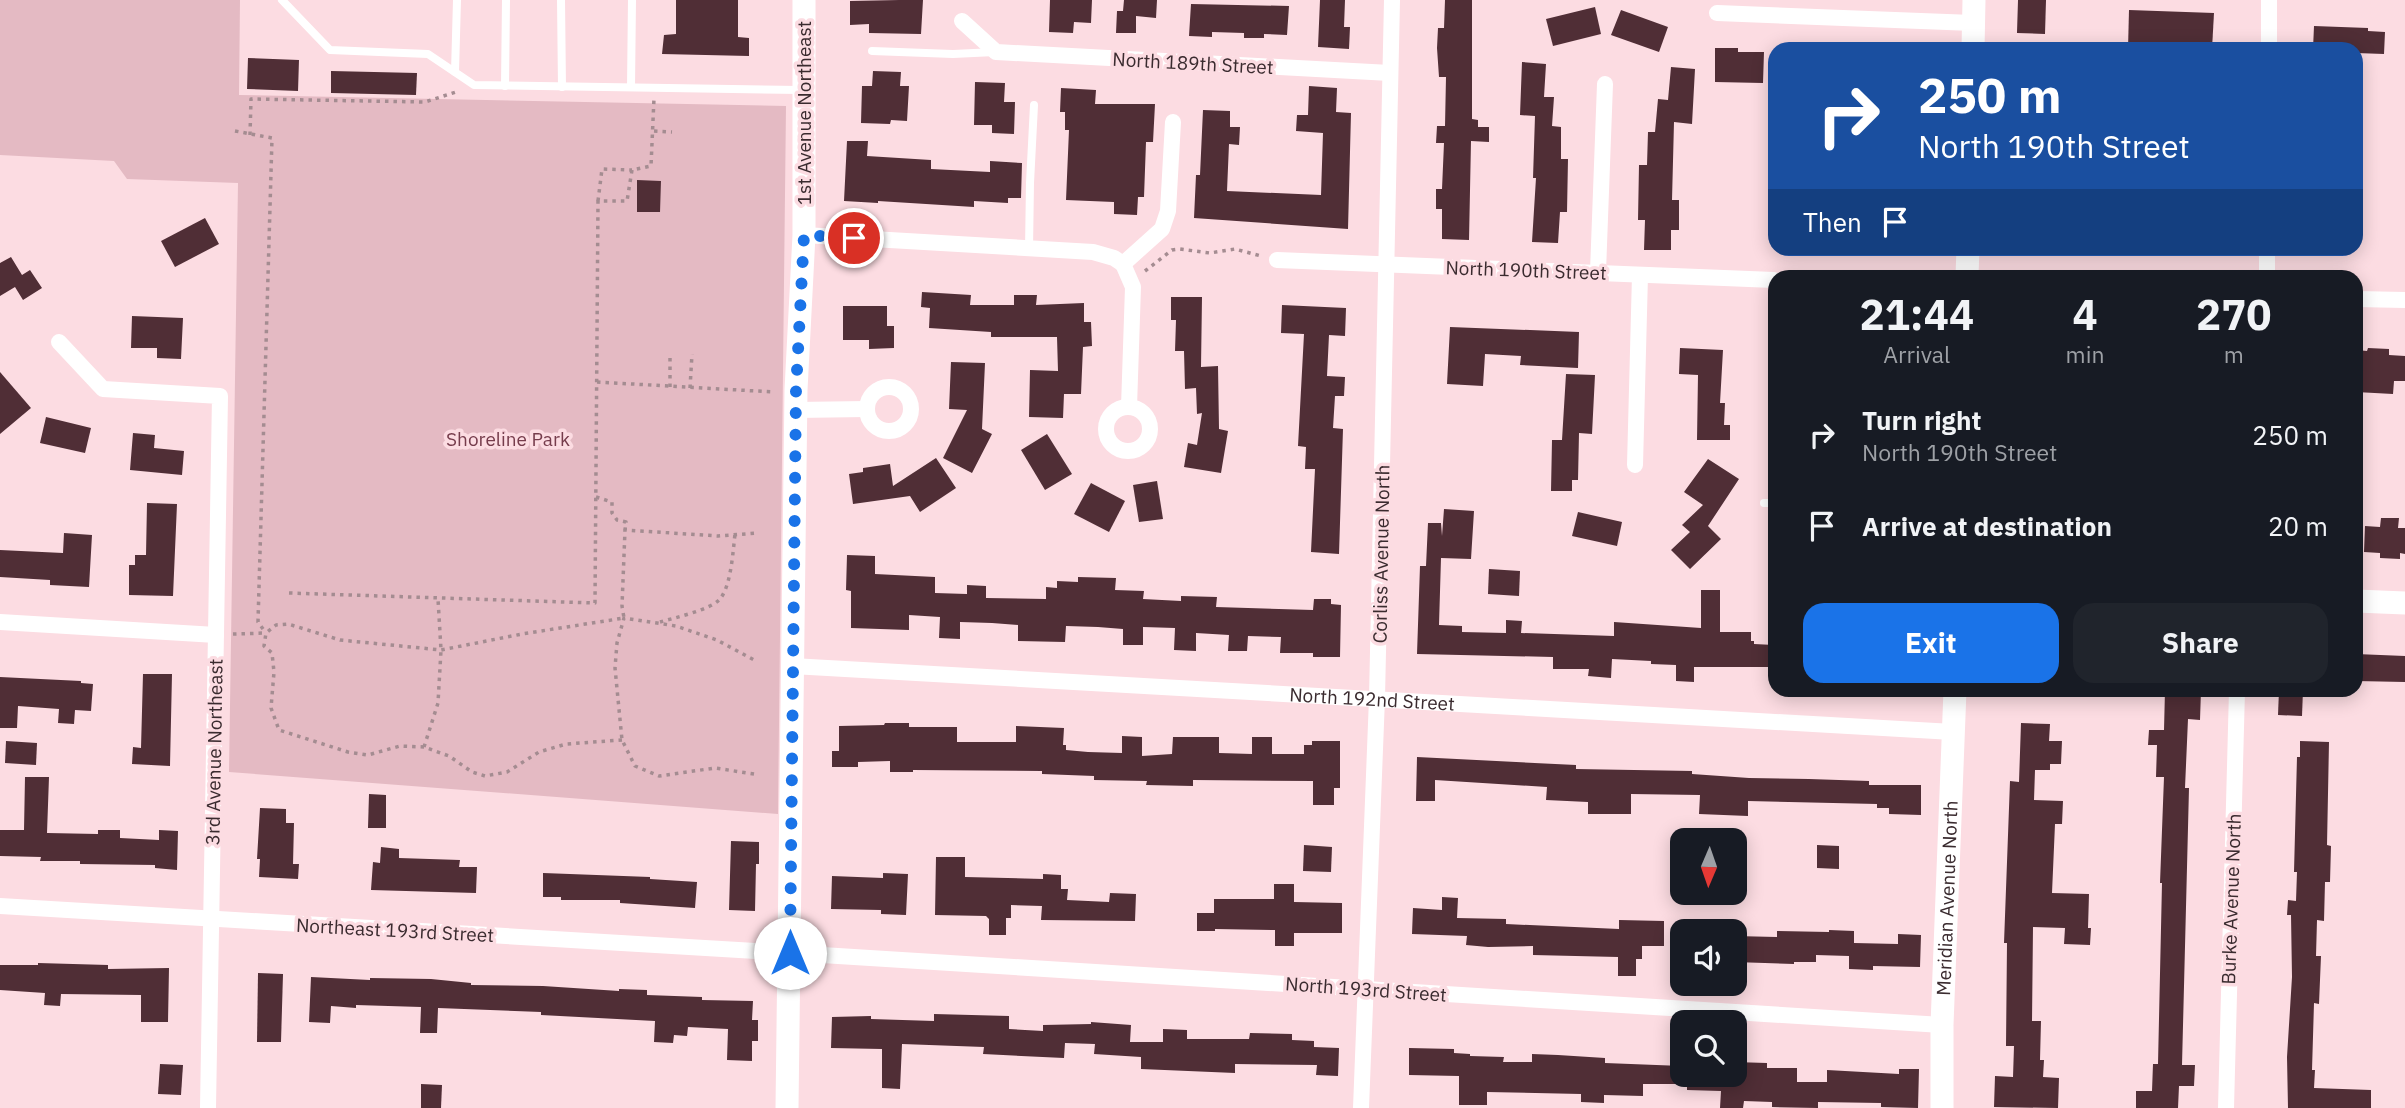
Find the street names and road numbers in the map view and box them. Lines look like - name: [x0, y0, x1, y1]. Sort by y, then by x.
- street label: 1st Avenue Northeast: [792, 21, 816, 205]
- street label: North 189th Street: [1112, 47, 1274, 79]
- street label: North 190th Street: [1445, 255, 1607, 285]
- street label: Corliss Avenue North: [1367, 464, 1395, 644]
- street label: 3rd Avenue Northeast: [200, 658, 228, 846]
- street label: North 192nd Street: [1289, 682, 1456, 716]
- street label: Meridian Avenue North: [1931, 800, 1963, 996]
- street label: Burke Avenue North: [2216, 813, 2246, 985]
- street label: Northeast 193rd Street: [295, 913, 495, 947]
- street label: North 193rd Street: [1284, 971, 1448, 1007]

